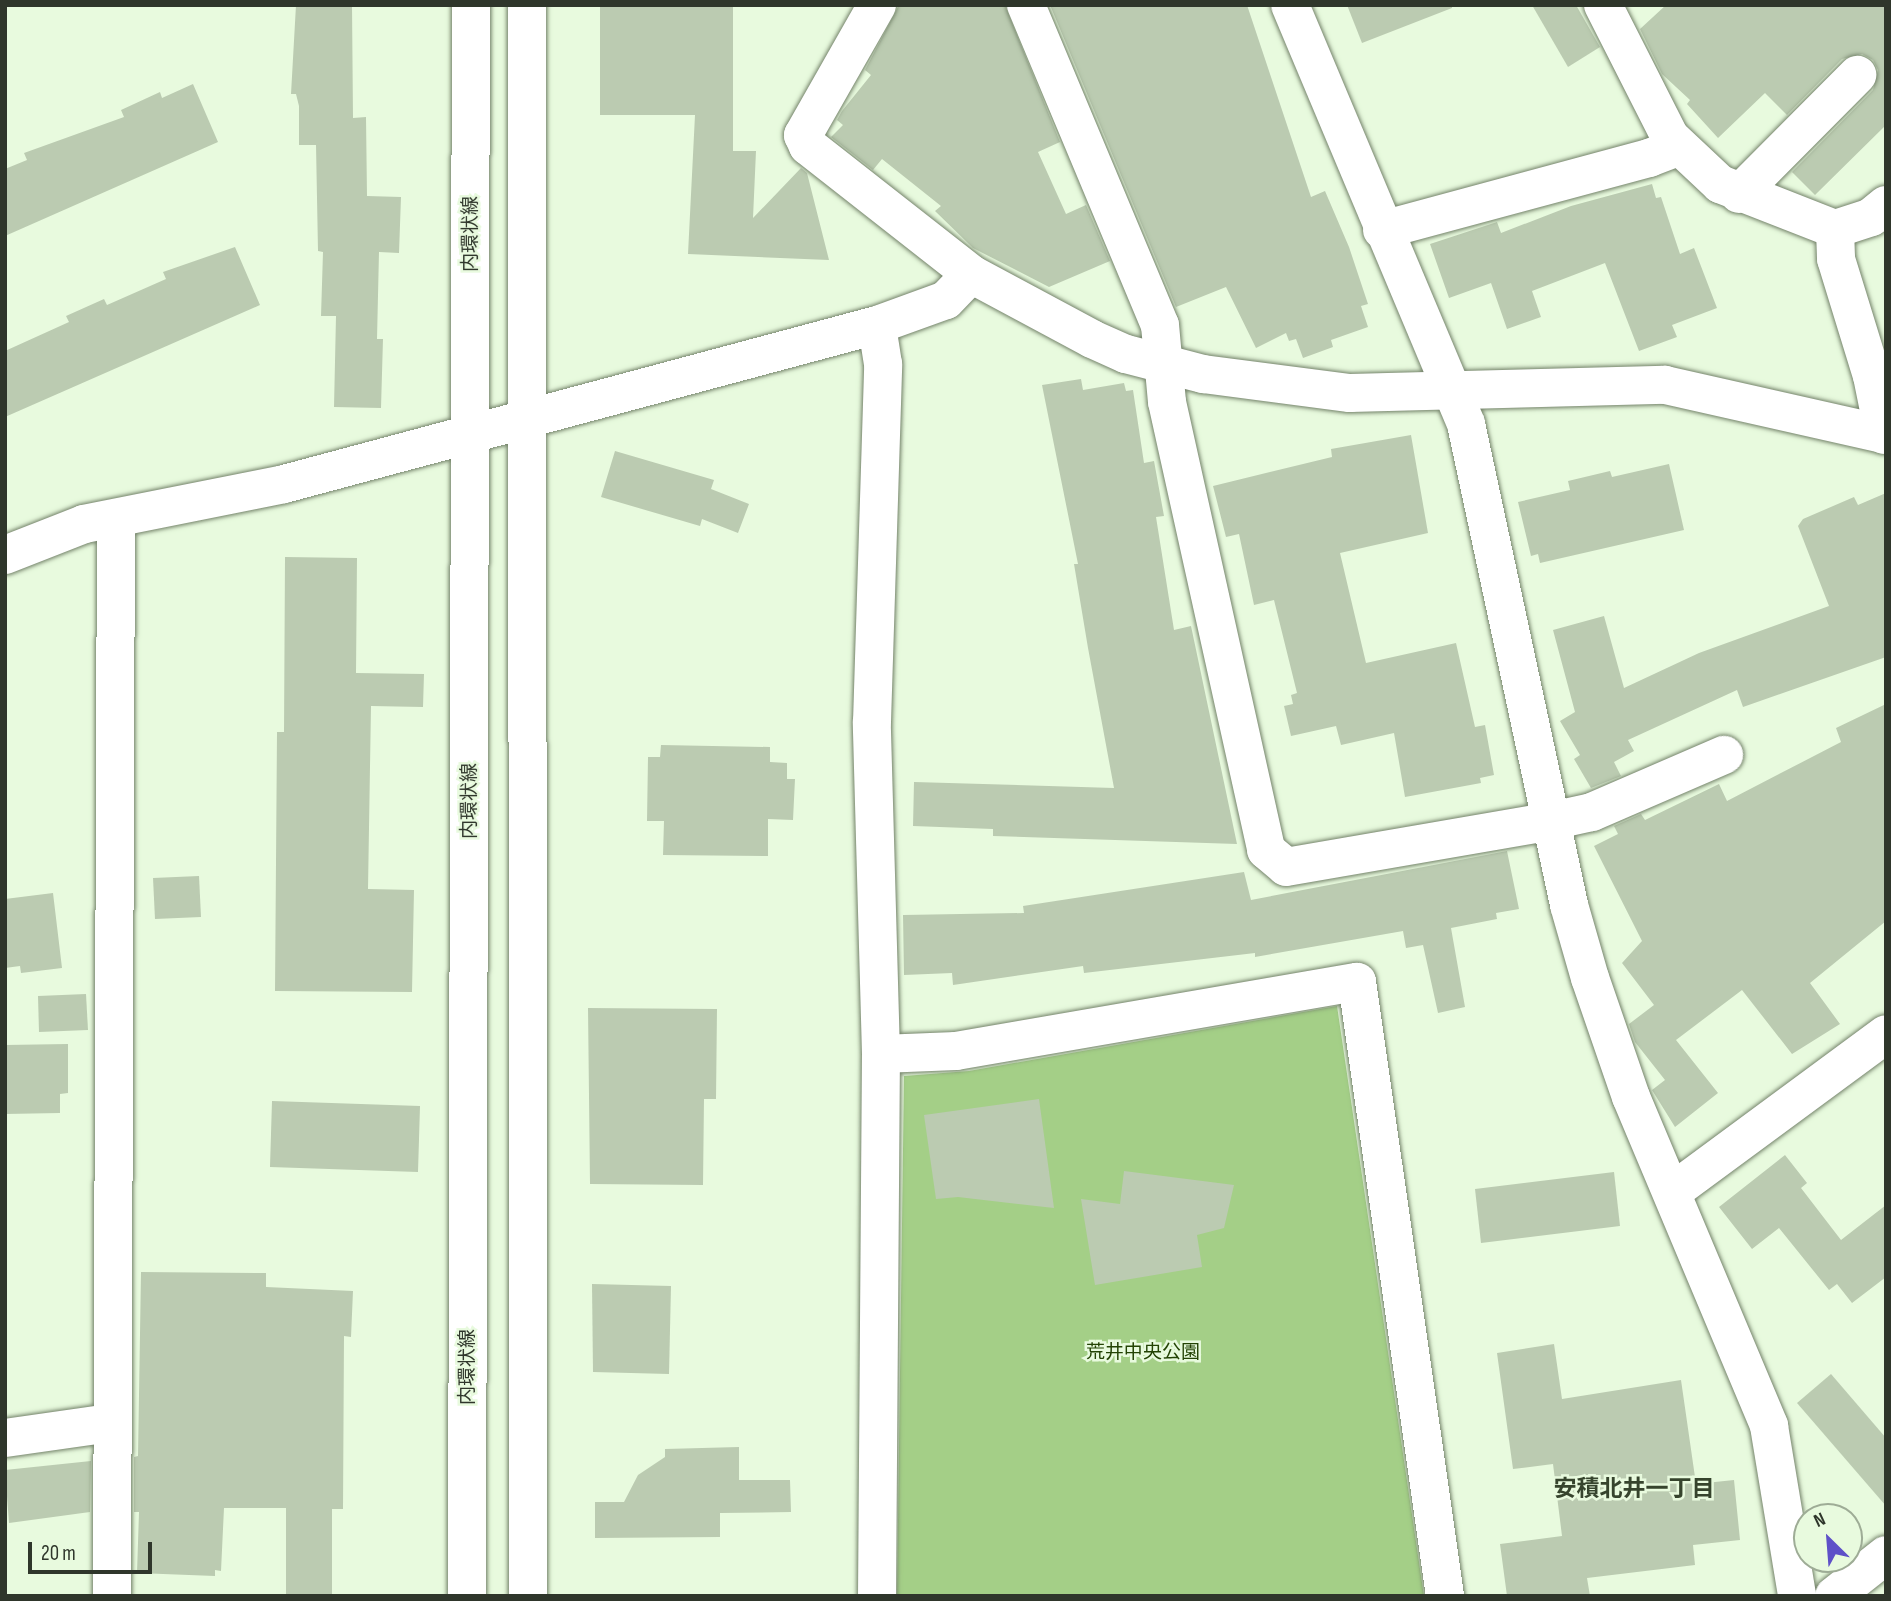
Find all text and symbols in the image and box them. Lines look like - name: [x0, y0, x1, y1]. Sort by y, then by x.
- street label: 内環状線: [460, 196, 482, 272]
- street label: 内環状線: [459, 763, 481, 839]
- street label: 内環状線: [457, 1329, 479, 1405]
- park label: 荒井中央公園: [1086, 1342, 1200, 1364]
- district label: 安積北井一丁目: [1554, 1475, 1714, 1503]
- north arrow: [1793, 1503, 1863, 1573]
- text: N: [1810, 1508, 1829, 1533]
- scale bar: [32, 1528, 156, 1572]
- text: 20 m: [41, 1541, 76, 1566]

